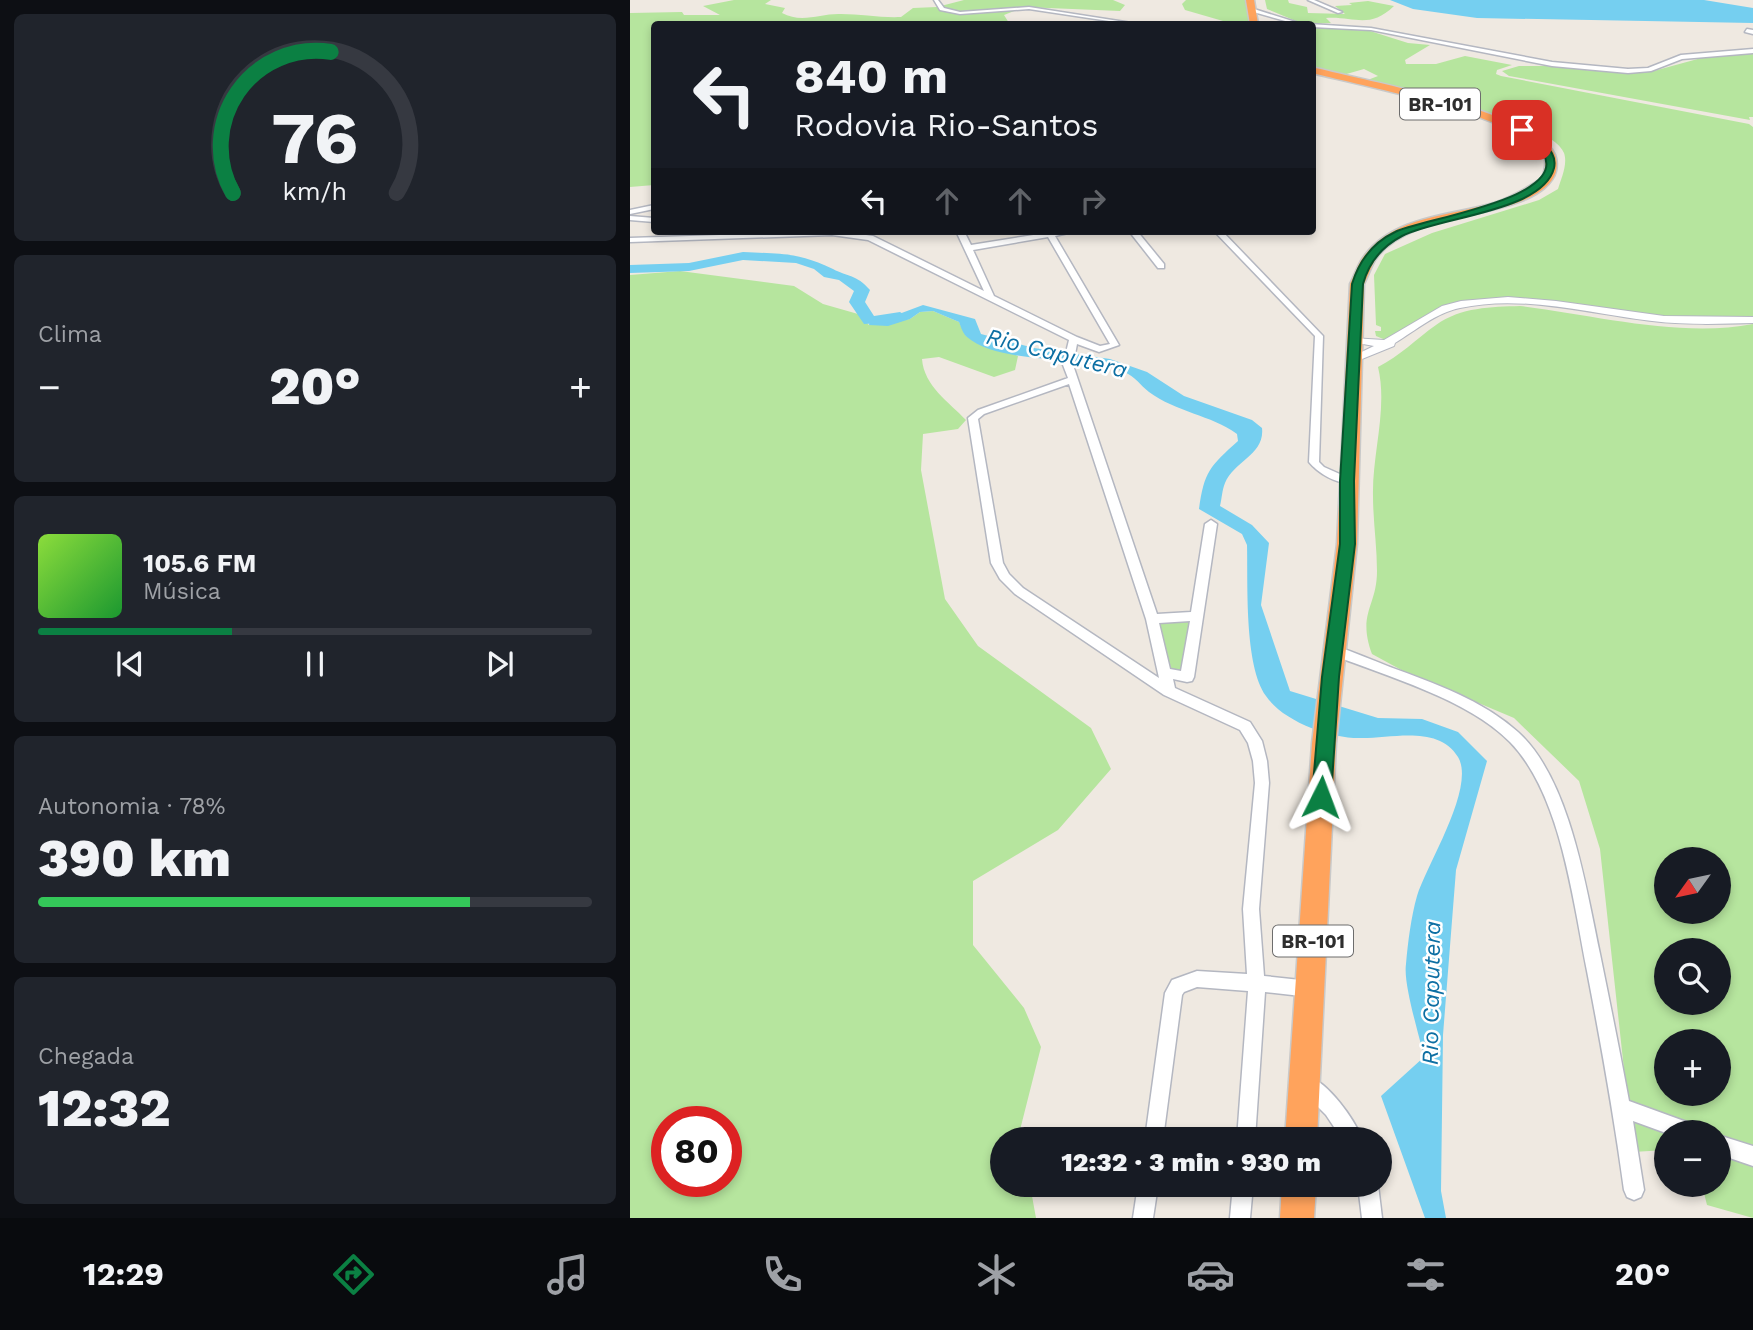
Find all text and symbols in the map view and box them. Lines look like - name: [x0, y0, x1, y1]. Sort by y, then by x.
- text: 840 m: [794, 47, 948, 105]
- icon: left: [679, 49, 770, 140]
- road number: BR-101: [1400, 88, 1480, 120]
- text: 76: [271, 96, 359, 182]
- pin: [1492, 100, 1552, 160]
- text: Rodovia Rio-Santos: [794, 106, 1098, 144]
- icon: arrive: [1503, 111, 1541, 149]
- text: km/h: [283, 177, 347, 206]
- icon: left: [855, 182, 893, 220]
- icon: ahead: [928, 182, 966, 220]
- icon: ahead: [1001, 182, 1039, 220]
- icon: right: [1074, 182, 1112, 220]
- text: Clima: [38, 321, 102, 348]
- water label: Rio Caputera: [984, 323, 1130, 384]
- text: 20°: [269, 356, 361, 417]
- text: −: [38, 365, 61, 409]
- text: +: [569, 365, 592, 409]
- text: 105.6 FM: [143, 548, 256, 578]
- text: Música: [143, 578, 221, 605]
- icon: previous: [111, 645, 149, 683]
- icon: pause: [296, 645, 334, 683]
- icon: next: [481, 645, 519, 683]
- position arrow: [1284, 760, 1358, 834]
- text: Autonomia · 78%: [38, 793, 225, 820]
- text: 390 km: [38, 828, 231, 889]
- north arrow: [1654, 847, 1731, 924]
- map controls: [1654, 847, 1731, 1197]
- water label: Rio Caputera: [1417, 921, 1446, 1065]
- road number: BR-101: [1273, 925, 1353, 956]
- button: search: [1654, 938, 1731, 1015]
- button: +: [1654, 1029, 1731, 1106]
- text: Chegada: [38, 1043, 134, 1070]
- text: 12:32: [38, 1078, 171, 1139]
- speed limit sign: 80: [651, 1106, 742, 1197]
- button: −: [1654, 1120, 1731, 1197]
- text: 12:32 · 3 min · 930 m: [1061, 1147, 1321, 1177]
- icon: directions: [329, 1250, 378, 1299]
- icon: music: [543, 1250, 592, 1299]
- icon: phone: [758, 1250, 807, 1299]
- icon: climate: [972, 1250, 1021, 1299]
- icon: car: [1186, 1250, 1235, 1299]
- icon: filters: [1401, 1250, 1450, 1299]
- text: 12:29: [83, 1255, 164, 1293]
- text: 20°: [1615, 1255, 1670, 1293]

